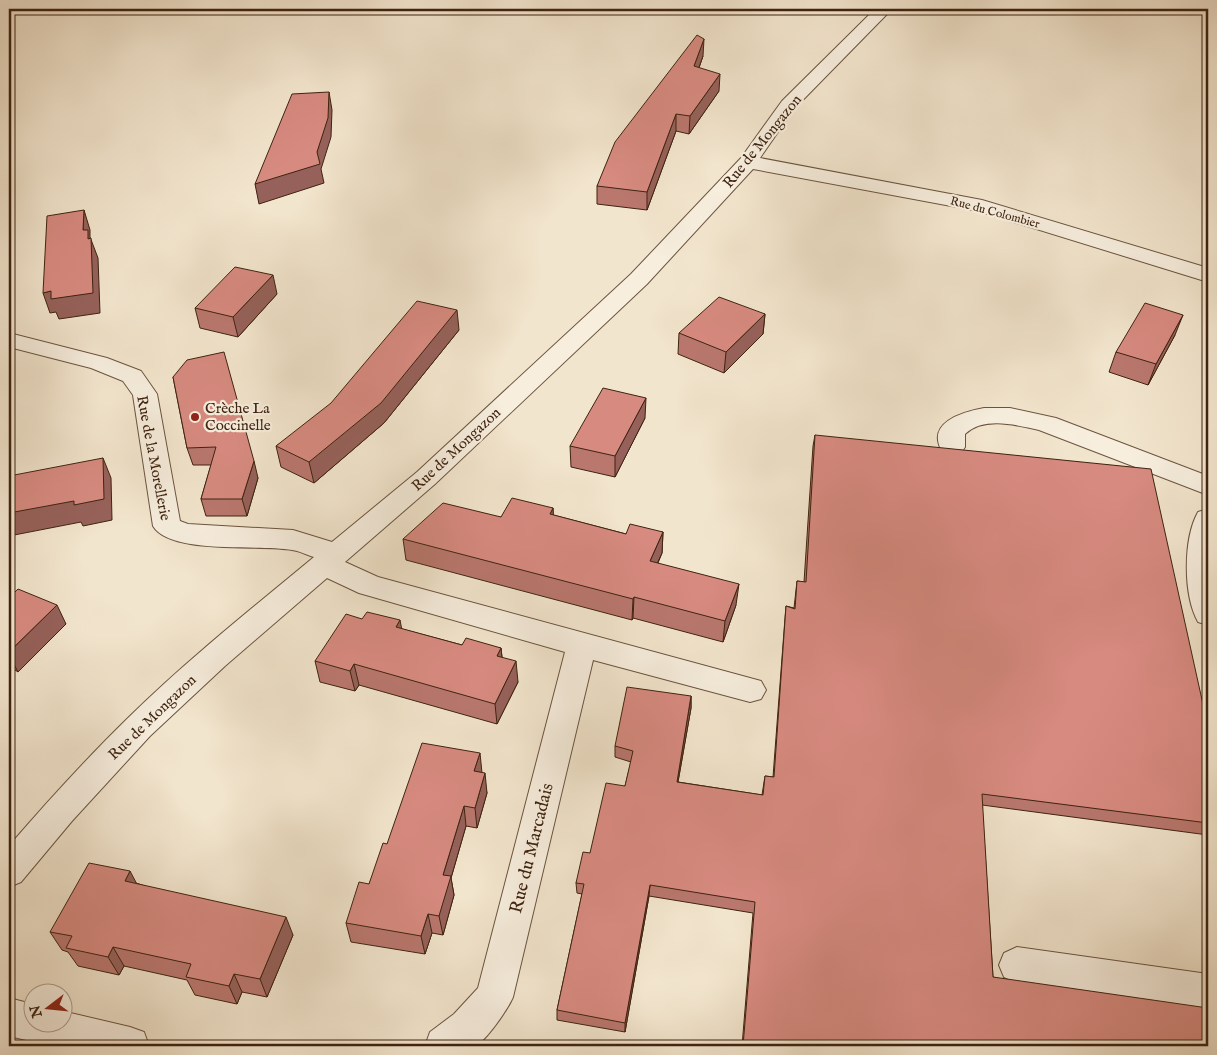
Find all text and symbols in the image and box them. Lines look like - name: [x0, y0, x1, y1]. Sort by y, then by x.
- street label: Rue de Mongazon: [719, 91, 806, 192]
- street label: Rue du Colombier: [948, 193, 1042, 232]
- street label: Rue de la Morellerie: [132, 394, 175, 522]
- place label: Crèche La Coccinelle: [205, 399, 271, 435]
- street label: Rue de Mongazon: [408, 403, 505, 496]
- marker: Crèche La Coccinelle: [189, 411, 201, 423]
- street label: Rue de Mongazon: [104, 671, 200, 764]
- street label: Rue du Marcadais: [505, 781, 560, 916]
- north arrow: [22, 982, 72, 1032]
- text: N: [26, 1003, 47, 1021]

